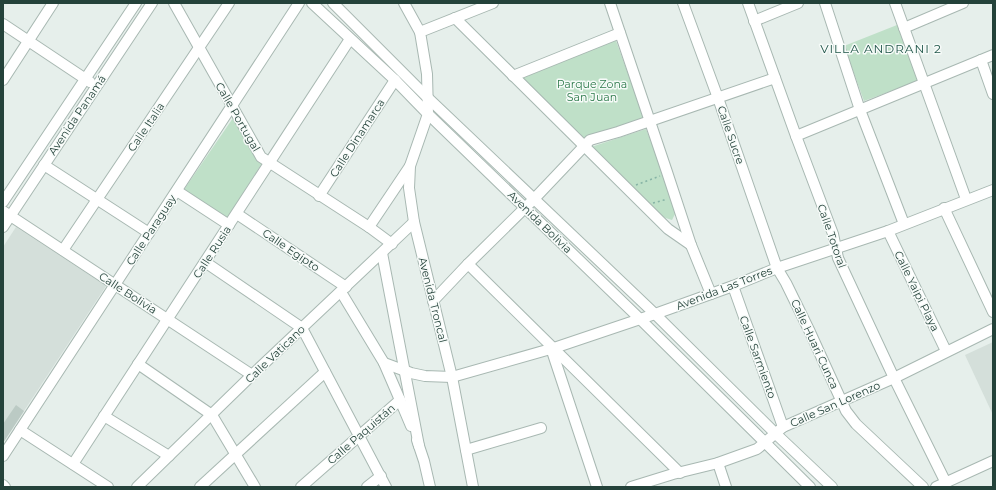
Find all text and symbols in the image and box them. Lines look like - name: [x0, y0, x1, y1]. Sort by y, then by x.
- district label: VILLA ANDRANI 2: [820, 41, 942, 56]
- street label: Avenida Panamá: [45, 72, 109, 158]
- park label: Parque Zona San Juan: [557, 77, 627, 104]
- street label: Calle Portugal: [213, 80, 263, 154]
- street label: Calle Dinamarca: [326, 96, 388, 180]
- street label: Calle Italia: [125, 100, 167, 154]
- street label: Calle Sucre: [714, 104, 748, 166]
- street label: Avenida Bolivia: [505, 188, 575, 256]
- street label: Calle Paraguay: [123, 192, 179, 268]
- street label: Calle Totoral: [815, 202, 849, 270]
- street label: Calle Rusia: [190, 223, 234, 281]
- street label: Calle Egipto: [260, 226, 322, 274]
- street label: Calle Yaipi Playa: [891, 248, 943, 334]
- street label: Avenida Troncal: [416, 256, 450, 344]
- street label: Avenida Las Torres: [674, 263, 775, 313]
- street label: Calle Bolivia: [96, 269, 160, 317]
- street label: Calle Huari Cunca: [788, 297, 842, 391]
- street label: Calle Sarmiento: [737, 314, 780, 400]
- street label: Calle Vaticano: [242, 322, 308, 386]
- street label: Calle San Lorenzo: [788, 378, 882, 430]
- street label: Calle Paquistán: [324, 401, 398, 467]

